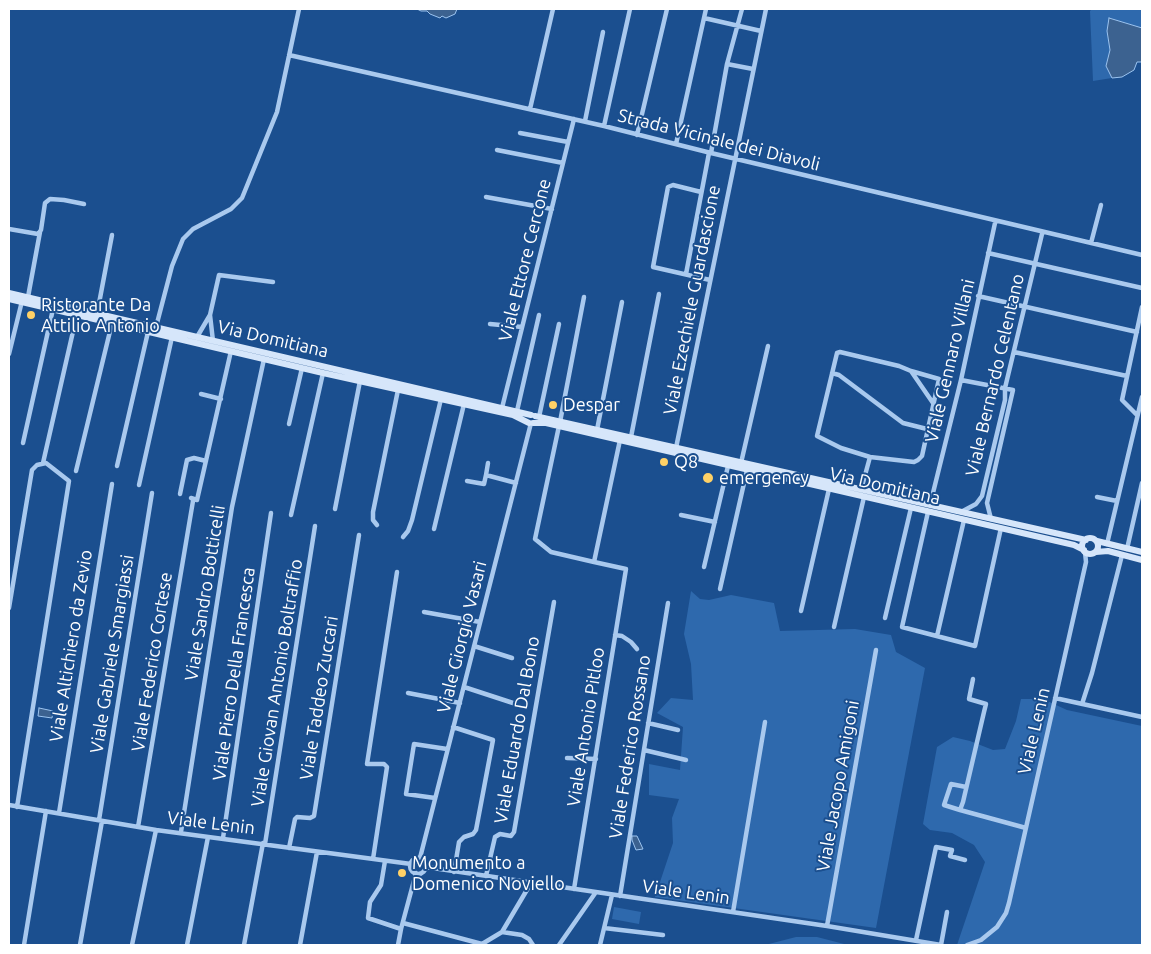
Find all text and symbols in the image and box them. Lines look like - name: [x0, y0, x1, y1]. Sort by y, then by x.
- street label: Strada Vicinale dei Diavoli: [616, 104, 822, 176]
- street label: Viale Ettore Cercone: [494, 176, 556, 344]
- street label: Viale Ezechiele Guardascione: [659, 183, 725, 417]
- street label: Viale Bernardo Celentano: [961, 272, 1029, 478]
- street label: Viale Gennaro Villani: [921, 277, 979, 445]
- place label: Ristorante Da Attilio Antonio: [41, 294, 160, 336]
- marker: Ristorante Da Attilio Antonio: [25, 309, 37, 321]
- street label: Via Domitiana: [215, 316, 331, 362]
- place label: Despar: [563, 394, 620, 416]
- marker: Despar: [547, 399, 559, 411]
- place label: Q8: [674, 451, 698, 473]
- marker: Q8: [658, 456, 670, 468]
- street label: Via Domitiana: [827, 463, 943, 509]
- place label: emergency: [719, 467, 809, 489]
- marker: emergency: [701, 471, 715, 485]
- street label: Viale Sandro Botticelli: [180, 503, 230, 683]
- street label: Viale Altichiero da Zevio: [45, 548, 97, 744]
- street label: Viale Gabriele Smargiassi: [86, 553, 138, 755]
- street label: Viale Giovan Antonio Boltraffio: [247, 557, 307, 809]
- street label: Viale Giorgio Vasari: [433, 559, 491, 715]
- street label: Viale Piero Della Francesca: [208, 566, 260, 782]
- street label: Viale Federico Cortese: [127, 571, 177, 753]
- street label: Viale Taddeo Zuccari: [295, 614, 343, 782]
- street label: Viale Eduardo Dal Bono: [490, 635, 544, 825]
- street label: Viale Antonio Pitloo: [563, 646, 609, 808]
- street label: Viale Federico Rossano: [605, 654, 655, 840]
- street label: Viale Lenin: [1014, 685, 1054, 777]
- street label: Viale Jacopo Amigoni: [812, 699, 864, 873]
- street label: Viale Lenin: [166, 807, 256, 839]
- place label: Monumento a Domenico Noviello: [412, 852, 565, 894]
- marker: Monumento a Domenico Noviello: [396, 867, 408, 879]
- street label: Viale Lenin: [641, 875, 731, 909]

